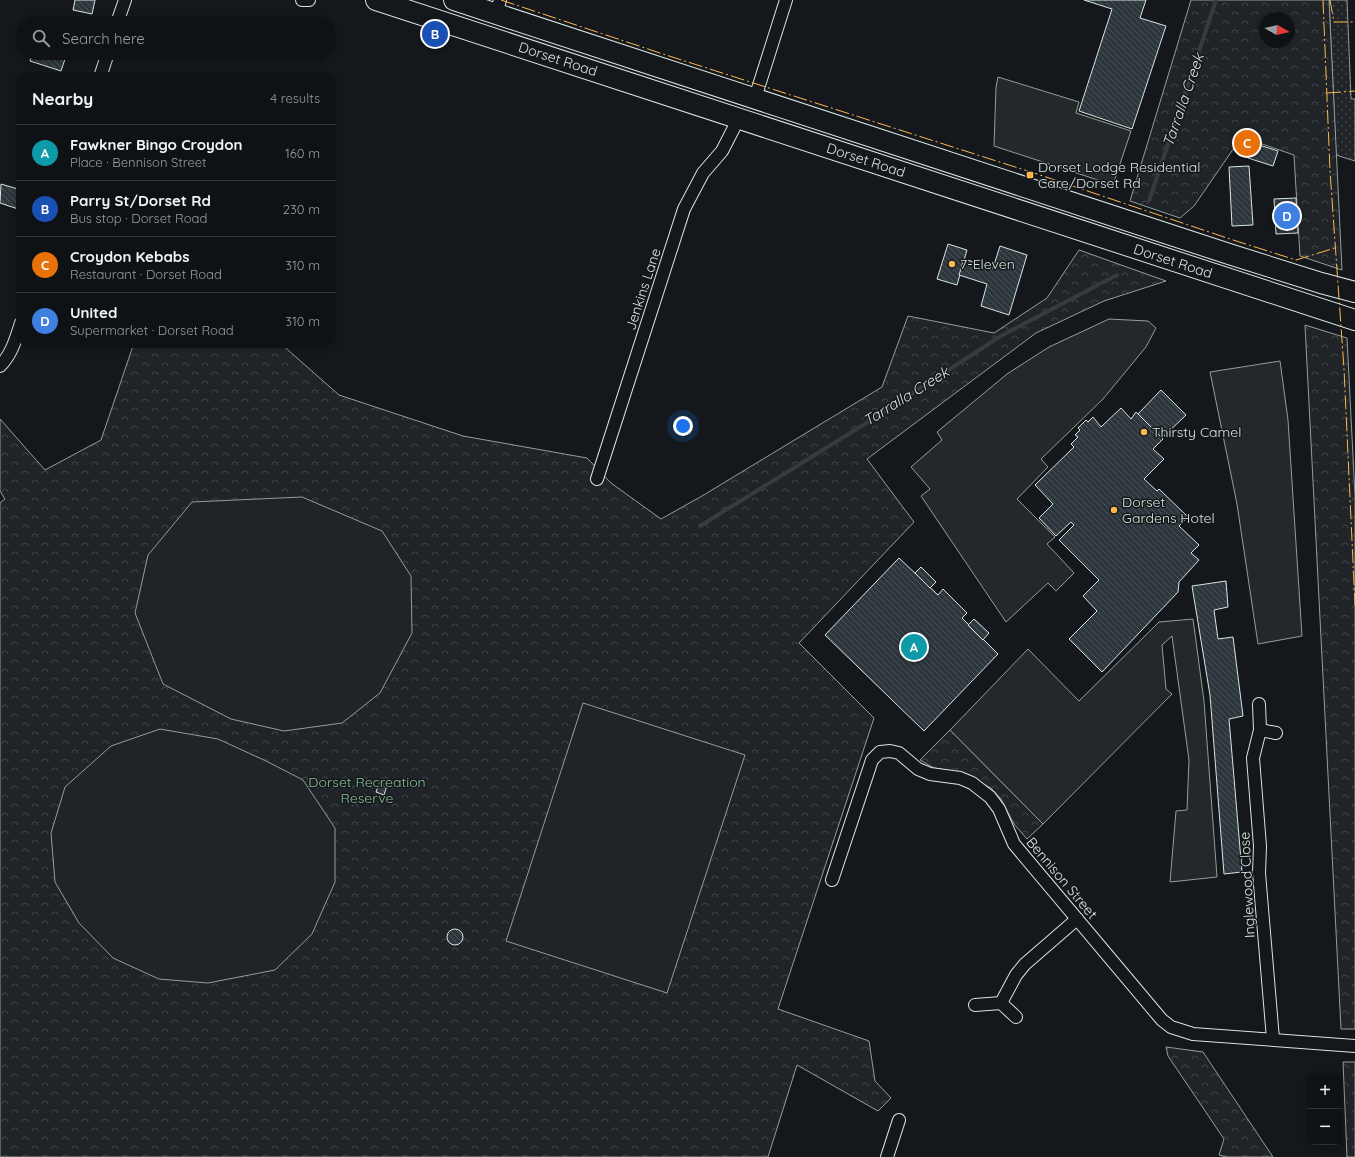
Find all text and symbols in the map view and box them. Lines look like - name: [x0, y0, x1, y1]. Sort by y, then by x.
- north arrow: [1259, 12, 1295, 48]
- search box: [16, 16, 336, 60]
- pin: B: [422, 19, 448, 49]
- icon: search: [30, 27, 52, 49]
- text: Search here: [62, 29, 145, 48]
- street label: Dorset Road: [516, 38, 600, 80]
- water label: Tarralla Creek: [1158, 49, 1208, 149]
- text: Nearby: [32, 88, 93, 109]
- text: 4 results: [270, 90, 320, 106]
- pin: C: [1234, 128, 1260, 158]
- text: Fawkner Bingo Croydon: [70, 135, 243, 154]
- street label: Dorset Road: [824, 139, 908, 181]
- text: A: [41, 145, 49, 161]
- text: 160 m: [285, 145, 320, 161]
- text: Place · Bennison Street: [70, 154, 206, 170]
- place label: Dorset Lodge Residential Care/Dorset Rd: [1038, 158, 1200, 192]
- marker: Dorset Lodge Residential Care/Dorset Rd: [1025, 170, 1035, 180]
- text: Parry St/Dorset Rd: [70, 191, 211, 210]
- text: B: [41, 201, 49, 217]
- text: 230 m: [283, 201, 320, 217]
- pin: D: [1274, 201, 1300, 231]
- text: Bus stop · Dorset Road: [70, 210, 207, 226]
- street label: Dorset Road: [1131, 240, 1215, 282]
- street label: Jenkins Lane: [621, 246, 665, 332]
- text: Croydon Kebabs: [70, 247, 189, 266]
- place label: 7-Eleven: [960, 255, 1015, 273]
- text: C: [41, 257, 49, 273]
- text: 310 m: [285, 257, 320, 273]
- marker: 7-Eleven: [947, 259, 957, 269]
- text: Restaurant · Dorset Road: [70, 266, 222, 282]
- text: United: [70, 303, 117, 322]
- text: D: [40, 313, 50, 329]
- text: 310 m: [285, 313, 320, 329]
- text: Supermarket · Dorset Road: [70, 322, 234, 338]
- water label: Tarralla Creek: [860, 361, 954, 430]
- your location: [673, 416, 693, 436]
- place label: Thirsty Camel: [1152, 423, 1241, 441]
- marker: Thirsty Camel: [1139, 427, 1149, 437]
- place label: Dorset Gardens Hotel: [1122, 493, 1215, 527]
- marker: Dorset Gardens Hotel: [1109, 505, 1119, 515]
- pin: A: [901, 632, 927, 662]
- park label: Dorset Recreation Reserve: [308, 773, 426, 807]
- street label: Inglewood Close: [1235, 831, 1259, 939]
- street label: Bennison Street: [1023, 833, 1102, 923]
- map controls: [1307, 1073, 1343, 1145]
- button: +: [1307, 1073, 1343, 1109]
- button: −: [1307, 1109, 1343, 1145]

